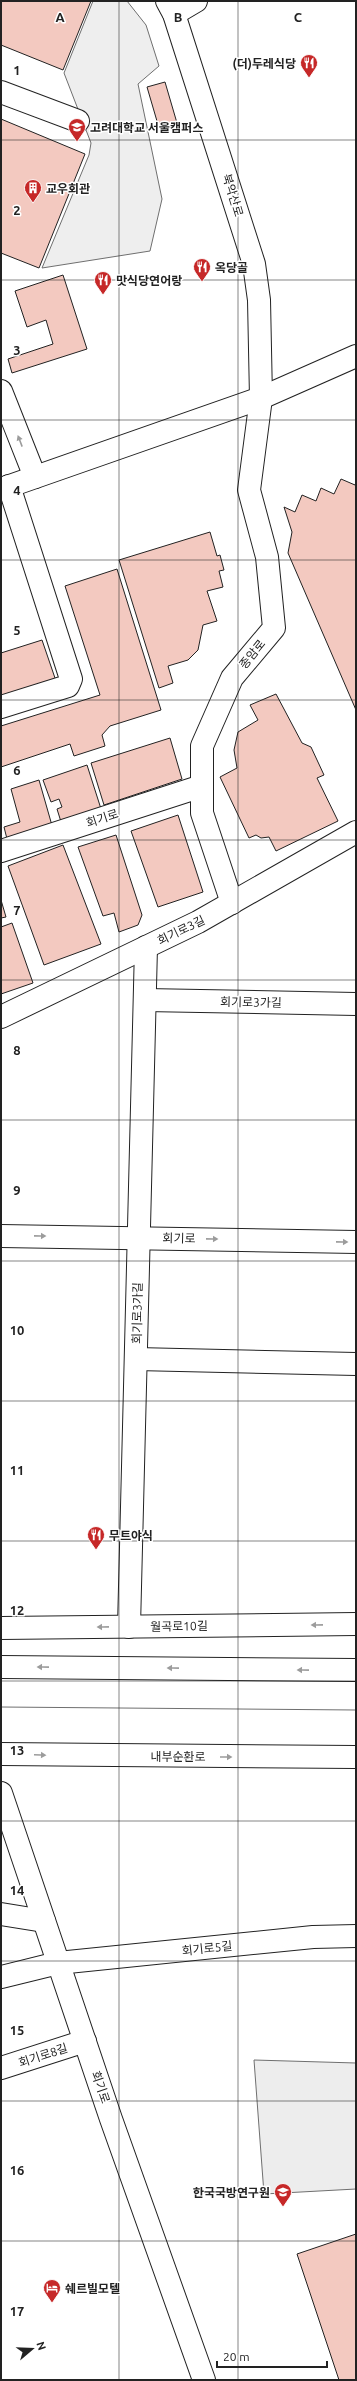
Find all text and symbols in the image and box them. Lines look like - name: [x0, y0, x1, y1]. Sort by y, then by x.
- text: A: [55, 10, 65, 24]
- text: B: [174, 10, 183, 24]
- text: C: [294, 10, 303, 24]
- restaurant icon: (더)두레식당: [299, 53, 319, 78]
- place label: (더)두레식당: [232, 57, 296, 71]
- text: 1: [13, 63, 21, 77]
- school or university icon: 고려대학교 서울캠퍼스: [67, 117, 87, 142]
- place label: 고려대학교 서울캠퍼스: [90, 121, 203, 134]
- street label: 북악산로: [220, 172, 246, 218]
- building icon: 교우회관: [23, 178, 43, 203]
- place label: 교우회관: [46, 182, 90, 195]
- text: 2: [13, 203, 21, 217]
- restaurant icon: 옥당골: [192, 257, 212, 282]
- place label: 옥당골: [215, 261, 248, 274]
- restaurant icon: 맛식당연어랑: [93, 270, 113, 295]
- place label: 맛식당연어랑: [116, 274, 182, 287]
- text: 3: [13, 343, 21, 357]
- one-way arrow: [17, 434, 23, 446]
- text: 4: [13, 483, 21, 497]
- text: 5: [13, 623, 21, 637]
- street label: 종암로: [237, 637, 267, 671]
- text: 6: [13, 763, 21, 777]
- street label: 회기로: [84, 807, 120, 829]
- text: 7: [13, 903, 21, 917]
- street label: 회기로3길: [155, 913, 207, 947]
- street label: 회기로3가길: [220, 995, 282, 1009]
- text: 8: [13, 1043, 21, 1057]
- text: 9: [13, 1183, 21, 1197]
- street label: 회기로: [162, 1231, 196, 1245]
- one-way arrow: [34, 1233, 47, 1239]
- one-way arrow: [206, 1236, 219, 1242]
- one-way arrow: [336, 1239, 349, 1245]
- street label: 회기로3가길: [130, 1282, 144, 1344]
- text: 10: [10, 1323, 24, 1337]
- text: 11: [10, 1463, 24, 1477]
- restaurant icon: 무트야식: [86, 1525, 106, 1550]
- place label: 무트야식: [109, 1529, 153, 1542]
- text: 12: [10, 1603, 24, 1617]
- street label: 월곡로10길: [150, 1619, 208, 1633]
- one-way arrow: [310, 1622, 323, 1628]
- one-way arrow: [96, 1624, 109, 1630]
- one-way arrow: [36, 1664, 49, 1670]
- one-way arrow: [166, 1665, 179, 1671]
- one-way arrow: [296, 1667, 309, 1673]
- text: 13: [10, 1743, 24, 1757]
- street label: 내부순환로: [150, 1750, 206, 1763]
- one-way arrow: [34, 1752, 47, 1758]
- one-way arrow: [220, 1753, 232, 1760]
- text: 14: [10, 1883, 24, 1897]
- street label: 회기로5길: [181, 1939, 233, 1957]
- text: 15: [10, 2023, 24, 2037]
- street label: 회기로8길: [17, 2041, 69, 2069]
- street label: 회기로: [89, 2069, 113, 2105]
- text: 16: [10, 2163, 24, 2177]
- school or university icon: 한국국방연구원: [273, 2182, 293, 2207]
- place label: 한국국방연구원: [193, 2186, 270, 2199]
- hotel icon: 쉐르빌모텔: [42, 2278, 62, 2303]
- place label: 쉐르빌모텔: [65, 2282, 120, 2295]
- text: 17: [10, 2304, 24, 2318]
- north arrow: [12, 2329, 52, 2369]
- text: N: [34, 2340, 48, 2352]
- scale bar: [217, 2343, 327, 2369]
- text: 20 m: [223, 2350, 250, 2363]

